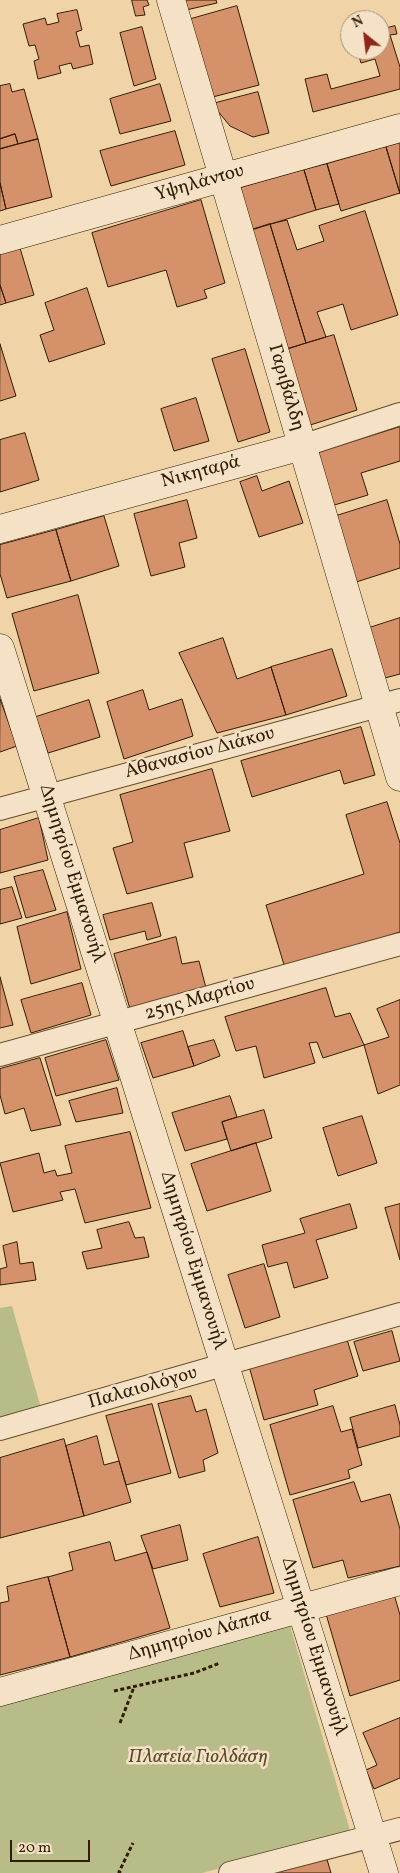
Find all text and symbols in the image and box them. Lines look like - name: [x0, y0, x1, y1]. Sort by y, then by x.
- north arrow: [340, 10, 390, 60]
- text: N: [349, 12, 367, 33]
- street label: Υψηλάντου: [153, 160, 247, 208]
- street label: Γαριβάλδη: [262, 342, 308, 434]
- street label: Νικηταρά: [159, 452, 243, 494]
- street label: Αθανασίου Διάκου: [123, 723, 277, 785]
- street label: Δημητρίου Εμμανουήλ: [33, 782, 109, 966]
- street label: 25ης Μαρτίου: [142, 973, 258, 1027]
- street label: Δημητρίου Εμμανουήλ: [154, 1169, 230, 1353]
- street label: Παλαιολόγου: [86, 1363, 200, 1415]
- street label: Δημητρίου Εμμανουήλ: [275, 1555, 351, 1739]
- street label: Δημητρίου Λάππα: [126, 1605, 274, 1667]
- park label: Πλατεία Γιολδάση: [128, 1748, 268, 1770]
- scale bar: [12, 1830, 92, 1862]
- text: 20 m: [18, 1838, 51, 1859]

